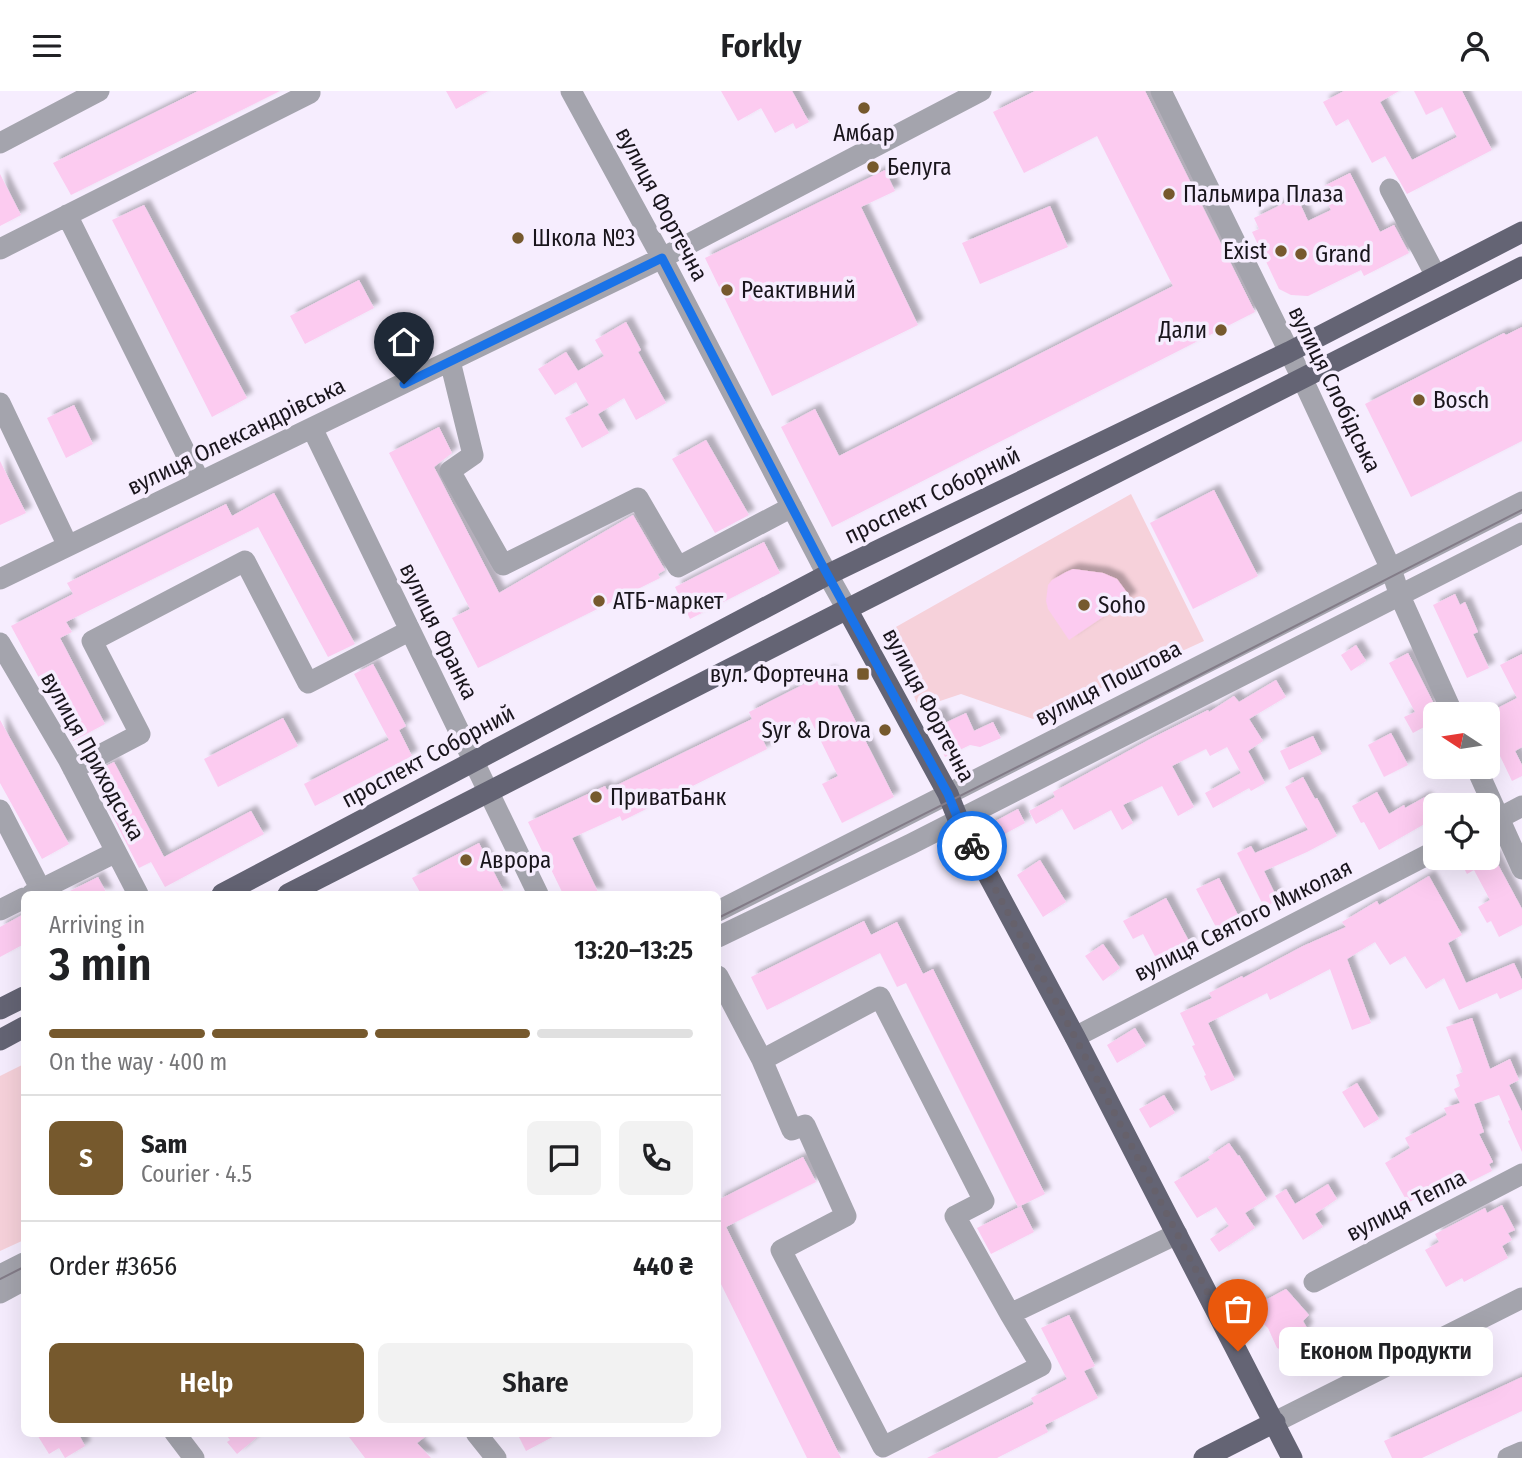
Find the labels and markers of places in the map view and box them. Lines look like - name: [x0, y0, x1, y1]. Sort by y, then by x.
- marker: Амбар: [856, 100, 872, 116]
- place label: Амбар: [833, 119, 895, 147]
- place label: Белуга: [887, 153, 952, 181]
- marker: Белуга: [865, 159, 881, 175]
- place label: Пальмира Плаза: [1183, 180, 1344, 208]
- marker: Пальмира Плаза: [1161, 186, 1177, 202]
- place label: Школа №3: [532, 224, 635, 252]
- marker: Школа №3: [510, 230, 526, 246]
- place label: Exist: [1223, 237, 1267, 265]
- place label: Grand: [1315, 240, 1371, 268]
- marker: Exist: [1273, 243, 1289, 259]
- marker: Grand: [1293, 246, 1309, 262]
- place label: Реактивний: [741, 276, 856, 304]
- marker: Реактивний: [719, 282, 735, 298]
- pin: [374, 312, 434, 384]
- place label: Дали: [1158, 316, 1207, 344]
- marker: Дали: [1213, 322, 1229, 338]
- place label: Bosch: [1433, 386, 1489, 414]
- marker: Bosch: [1411, 392, 1427, 408]
- place label: АТБ-маркет: [613, 587, 724, 615]
- place label: Soho: [1098, 591, 1146, 619]
- marker: АТБ-маркет: [591, 593, 607, 609]
- marker: Soho: [1076, 597, 1092, 613]
- place label: вул. Фортечна: [710, 660, 849, 688]
- marker: вул. Фортечна: [855, 666, 871, 682]
- place label: Syr & Drova: [761, 716, 871, 744]
- marker: Syr & Drova: [877, 722, 893, 738]
- place label: ПриватБанк: [610, 783, 727, 811]
- marker: ПриватБанк: [588, 789, 604, 805]
- place label: Аврора: [480, 846, 551, 874]
- marker: Аврора: [458, 852, 474, 868]
- pin: [1208, 1279, 1268, 1351]
- callout: Економ Продукти: [1280, 1327, 1494, 1375]

